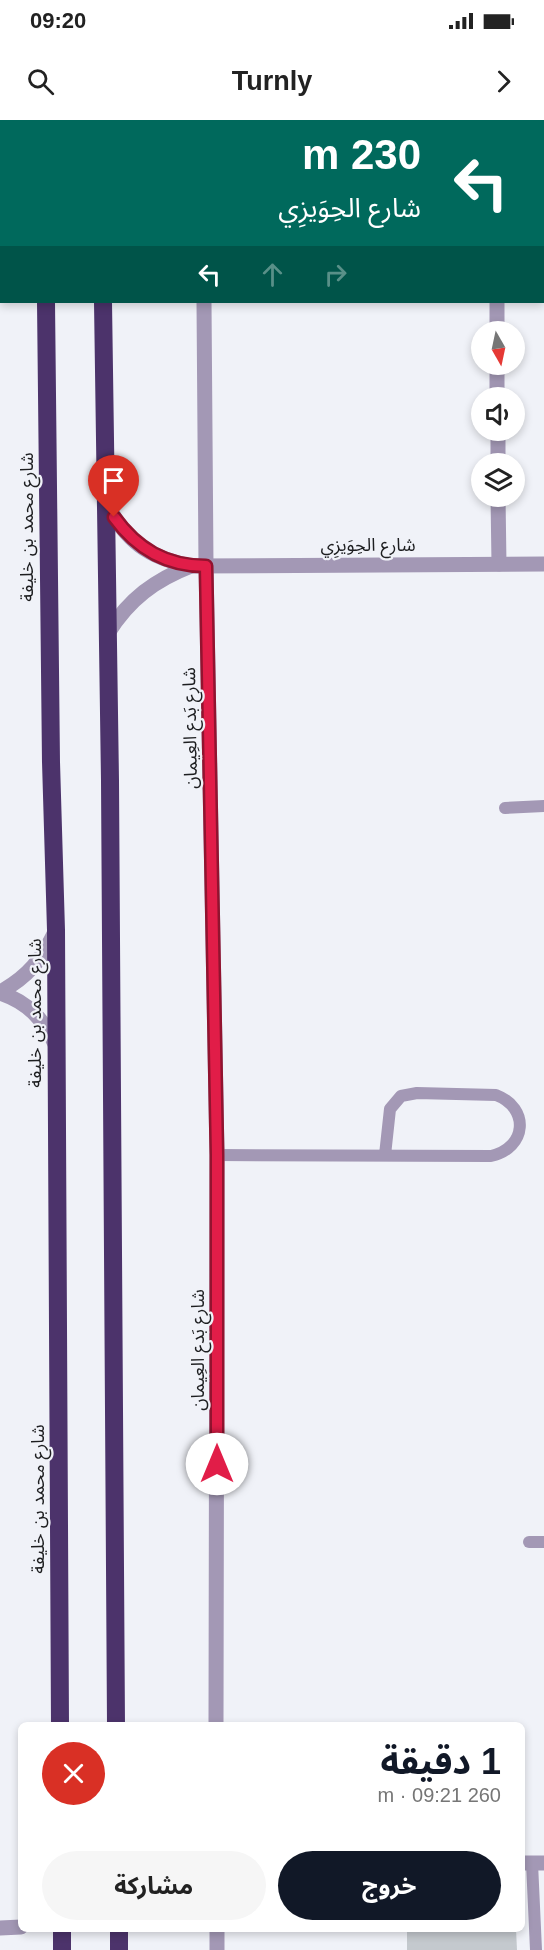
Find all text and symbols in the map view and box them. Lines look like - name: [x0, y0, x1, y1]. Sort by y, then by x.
- text: 09:20: [30, 8, 86, 33]
- icon: search: [24, 65, 57, 98]
- icon: forward: [487, 65, 520, 98]
- text: Turnly: [232, 66, 312, 96]
- text: 230 m: [302, 131, 421, 178]
- icon: left: [442, 144, 520, 222]
- text: شارع الحِوَيزِي: [278, 193, 421, 223]
- icon: left: [193, 258, 226, 291]
- icon: ahead: [256, 258, 289, 291]
- icon: right: [319, 258, 352, 291]
- north arrow: [471, 321, 525, 375]
- map controls: [471, 321, 525, 507]
- button: sound: [471, 387, 525, 441]
- street label: شارع محمد بن خليفة: [17, 452, 41, 602]
- button: layers: [471, 453, 525, 507]
- pin: [88, 455, 139, 517]
- icon: arrive: [97, 464, 130, 497]
- street label: شارع الحِوَيزِي: [320, 535, 416, 559]
- street label: شارع بَدع العِيمان: [179, 667, 205, 789]
- street label: شارع محمد بن خليفة: [25, 938, 49, 1088]
- street label: شارع بَدع العِيمان: [188, 1289, 212, 1411]
- street label: شارع محمد بن خليفة: [28, 1424, 52, 1574]
- position arrow: [185, 1432, 249, 1496]
- text: 1 دقيقة: [380, 1741, 501, 1782]
- button: close: [42, 1742, 105, 1805]
- text: 260 m · 09:21: [378, 1784, 501, 1806]
- button: مشاركة: [42, 1851, 266, 1920]
- button: خروج: [278, 1851, 501, 1920]

